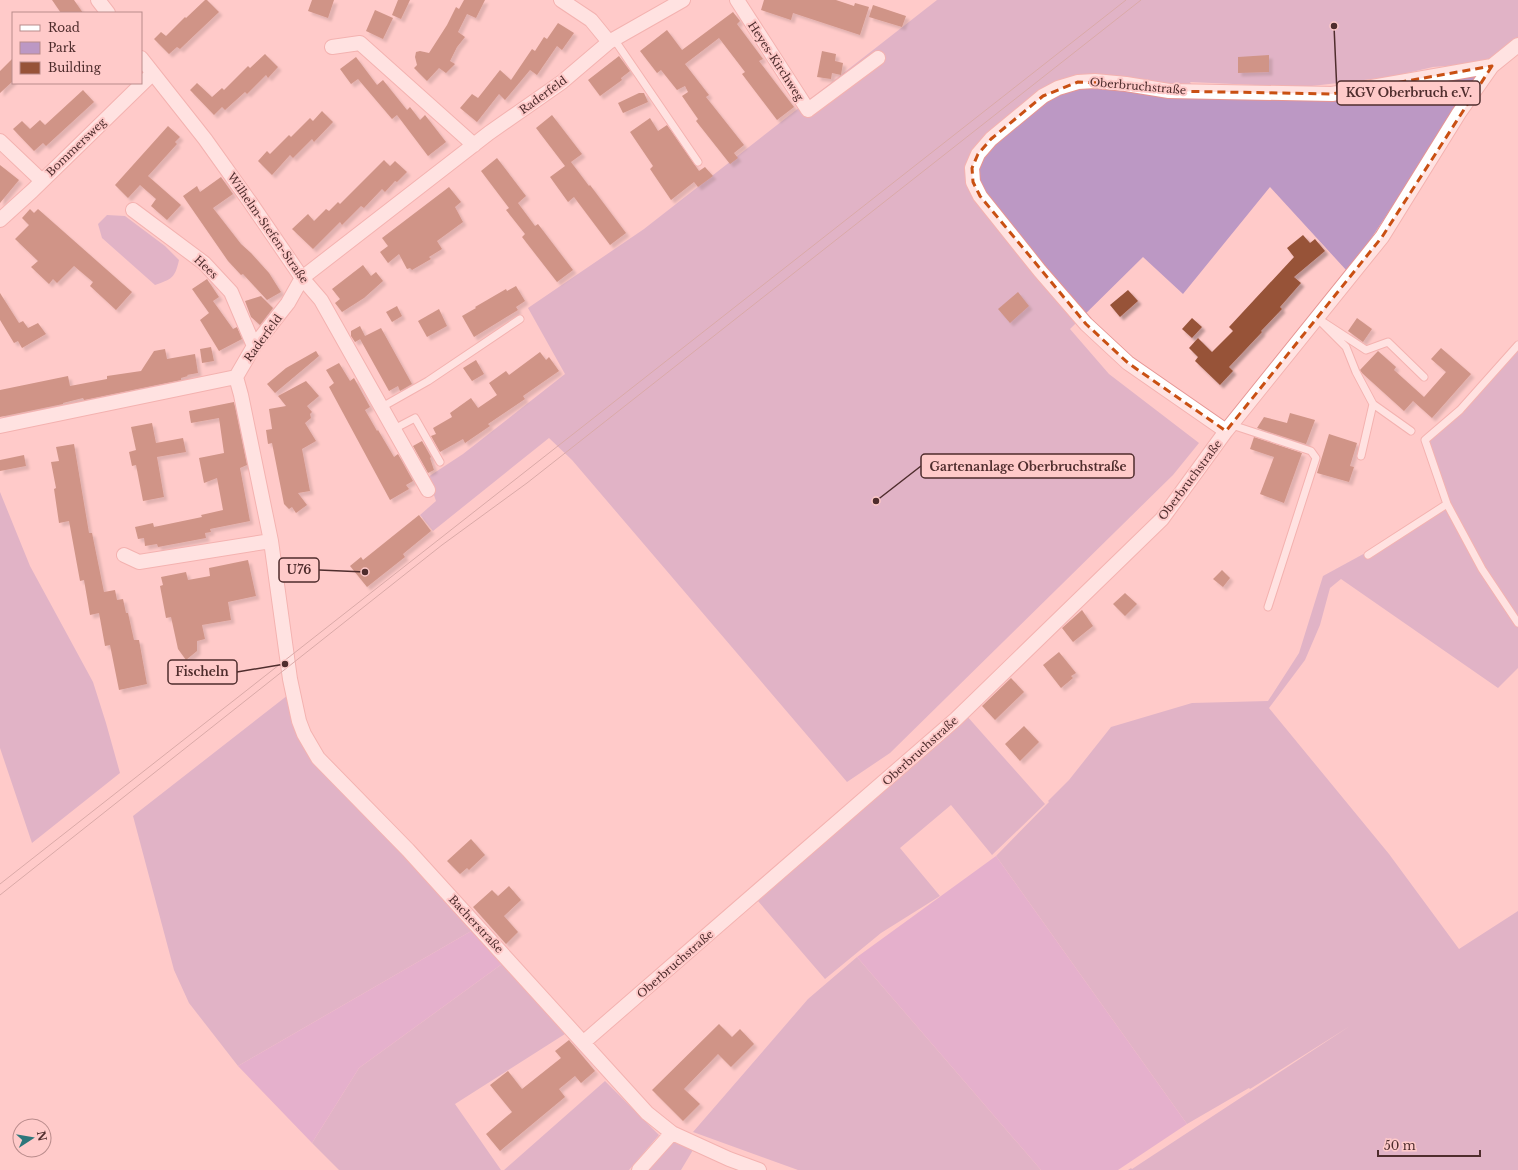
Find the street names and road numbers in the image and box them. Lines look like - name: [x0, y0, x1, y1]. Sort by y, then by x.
- street label: Heyes-Kirchweg: [745, 19, 807, 104]
- street label: Raderfeld: [516, 73, 570, 117]
- street label: Oberbruchstraße: [1089, 75, 1187, 97]
- street label: Bommersweg: [43, 115, 109, 179]
- street label: Wilhelm-Stefen-Straße: [224, 169, 312, 286]
- street label: Hees: [191, 253, 221, 282]
- street label: Raderfeld: [241, 311, 285, 365]
- street label: Oberbruchstraße: [1155, 437, 1225, 523]
- street label: Oberbruchstraße: [879, 713, 961, 789]
- street label: Bacherstraße: [446, 892, 506, 956]
- street label: Oberbruchstraße: [634, 927, 716, 1001]

